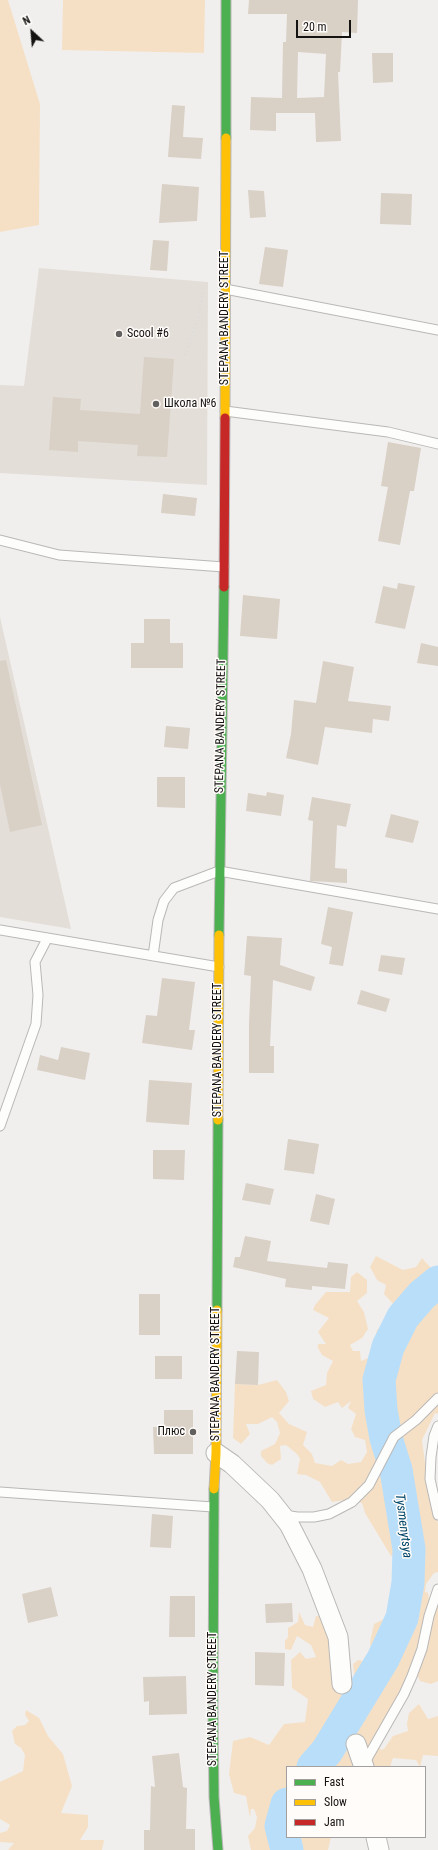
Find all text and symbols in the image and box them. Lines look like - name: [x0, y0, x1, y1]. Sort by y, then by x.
- north arrow: [12, 12, 52, 52]
- scale bar: [298, 12, 353, 38]
- text: N: [21, 13, 32, 28]
- text: 20 m: [303, 20, 327, 34]
- street label: STEPANA BANDERY STREET: [218, 251, 232, 385]
- place label: Scool #6: [127, 327, 169, 341]
- marker: Scool #6: [114, 329, 124, 339]
- place label: Школа №6: [164, 397, 217, 411]
- marker: Школа №6: [151, 399, 161, 409]
- street label: STEPANA BANDERY STREET: [213, 659, 229, 793]
- street label: STEPANA BANDERY STREET: [211, 983, 225, 1117]
- street label: STEPANA BANDERY STREET: [209, 1307, 223, 1441]
- place label: Плюс: [157, 1425, 185, 1439]
- marker: Плюс: [188, 1427, 198, 1437]
- water label: Tysmenytsya: [391, 1493, 415, 1559]
- street label: STEPANA BANDERY STREET: [206, 1632, 220, 1766]
- legend: [286, 1766, 426, 1838]
- text: Fast: [324, 1775, 344, 1789]
- text: Slow: [324, 1795, 347, 1809]
- text: Jam: [324, 1815, 345, 1829]

